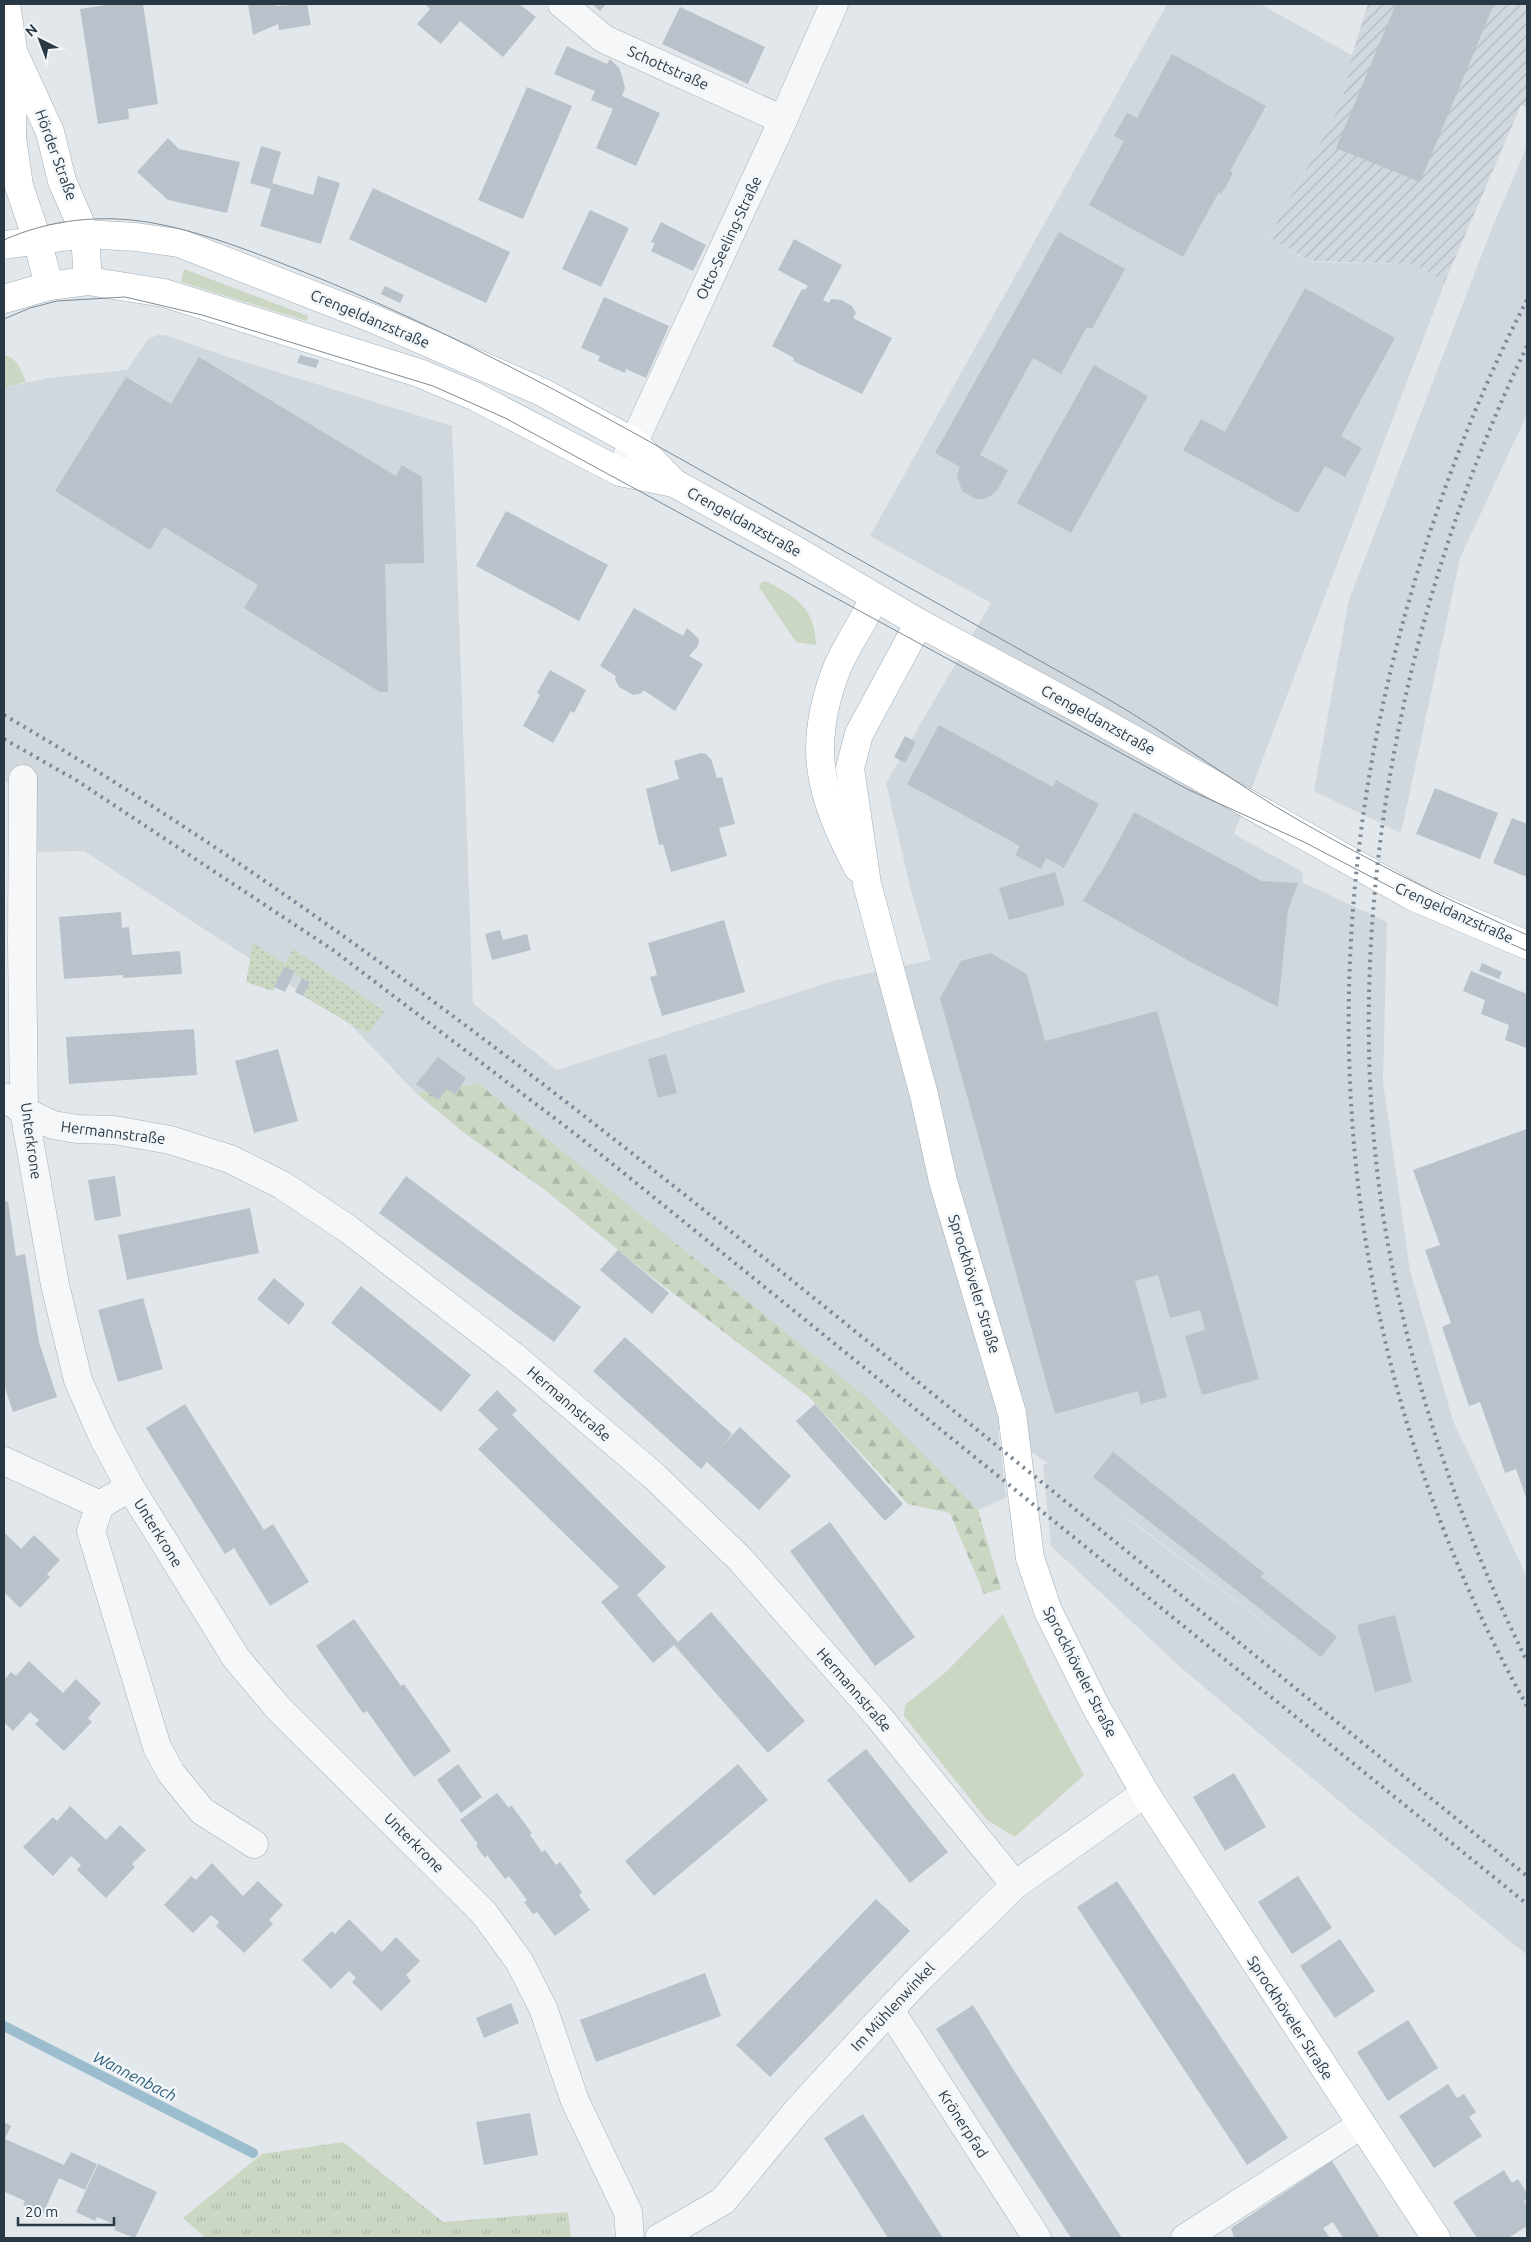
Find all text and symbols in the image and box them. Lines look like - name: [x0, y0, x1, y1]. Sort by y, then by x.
- north arrow: [15, 15, 65, 65]
- text: N: [22, 21, 41, 40]
- street label: Schottstraße: [625, 42, 711, 93]
- street label: Hörder Straße: [32, 107, 81, 203]
- street label: Otto-Seeling-Straße: [692, 173, 765, 302]
- street label: Crengeldanzstraße: [308, 286, 432, 351]
- street label: Crengeldanzstraße: [684, 483, 804, 560]
- street label: Crengeldanzstraße: [1038, 681, 1158, 758]
- street label: Crengeldanzstraße: [1392, 879, 1516, 946]
- street label: Unterkrone: [18, 1101, 45, 1180]
- street label: Hermannstraße: [60, 1118, 166, 1147]
- street label: Sprockhöveler Straße: [945, 1212, 1004, 1355]
- street label: Hermannstraße: [524, 1363, 615, 1445]
- street label: Unterkrone: [131, 1495, 186, 1570]
- street label: Sprockhöveler Straße: [1040, 1604, 1121, 1740]
- street label: Hermannstraße: [813, 1644, 895, 1735]
- street label: Unterkrone: [381, 1809, 448, 1876]
- street label: Sprockhöveler Straße: [1244, 1953, 1337, 2083]
- street label: Im Mühlenwinkel: [847, 1959, 938, 2054]
- water label: Wannenbach: [90, 2047, 180, 2105]
- street label: Krönerpfad: [935, 2087, 992, 2161]
- scale bar: [18, 2194, 114, 2226]
- text: 20 m: [25, 2203, 58, 2220]

